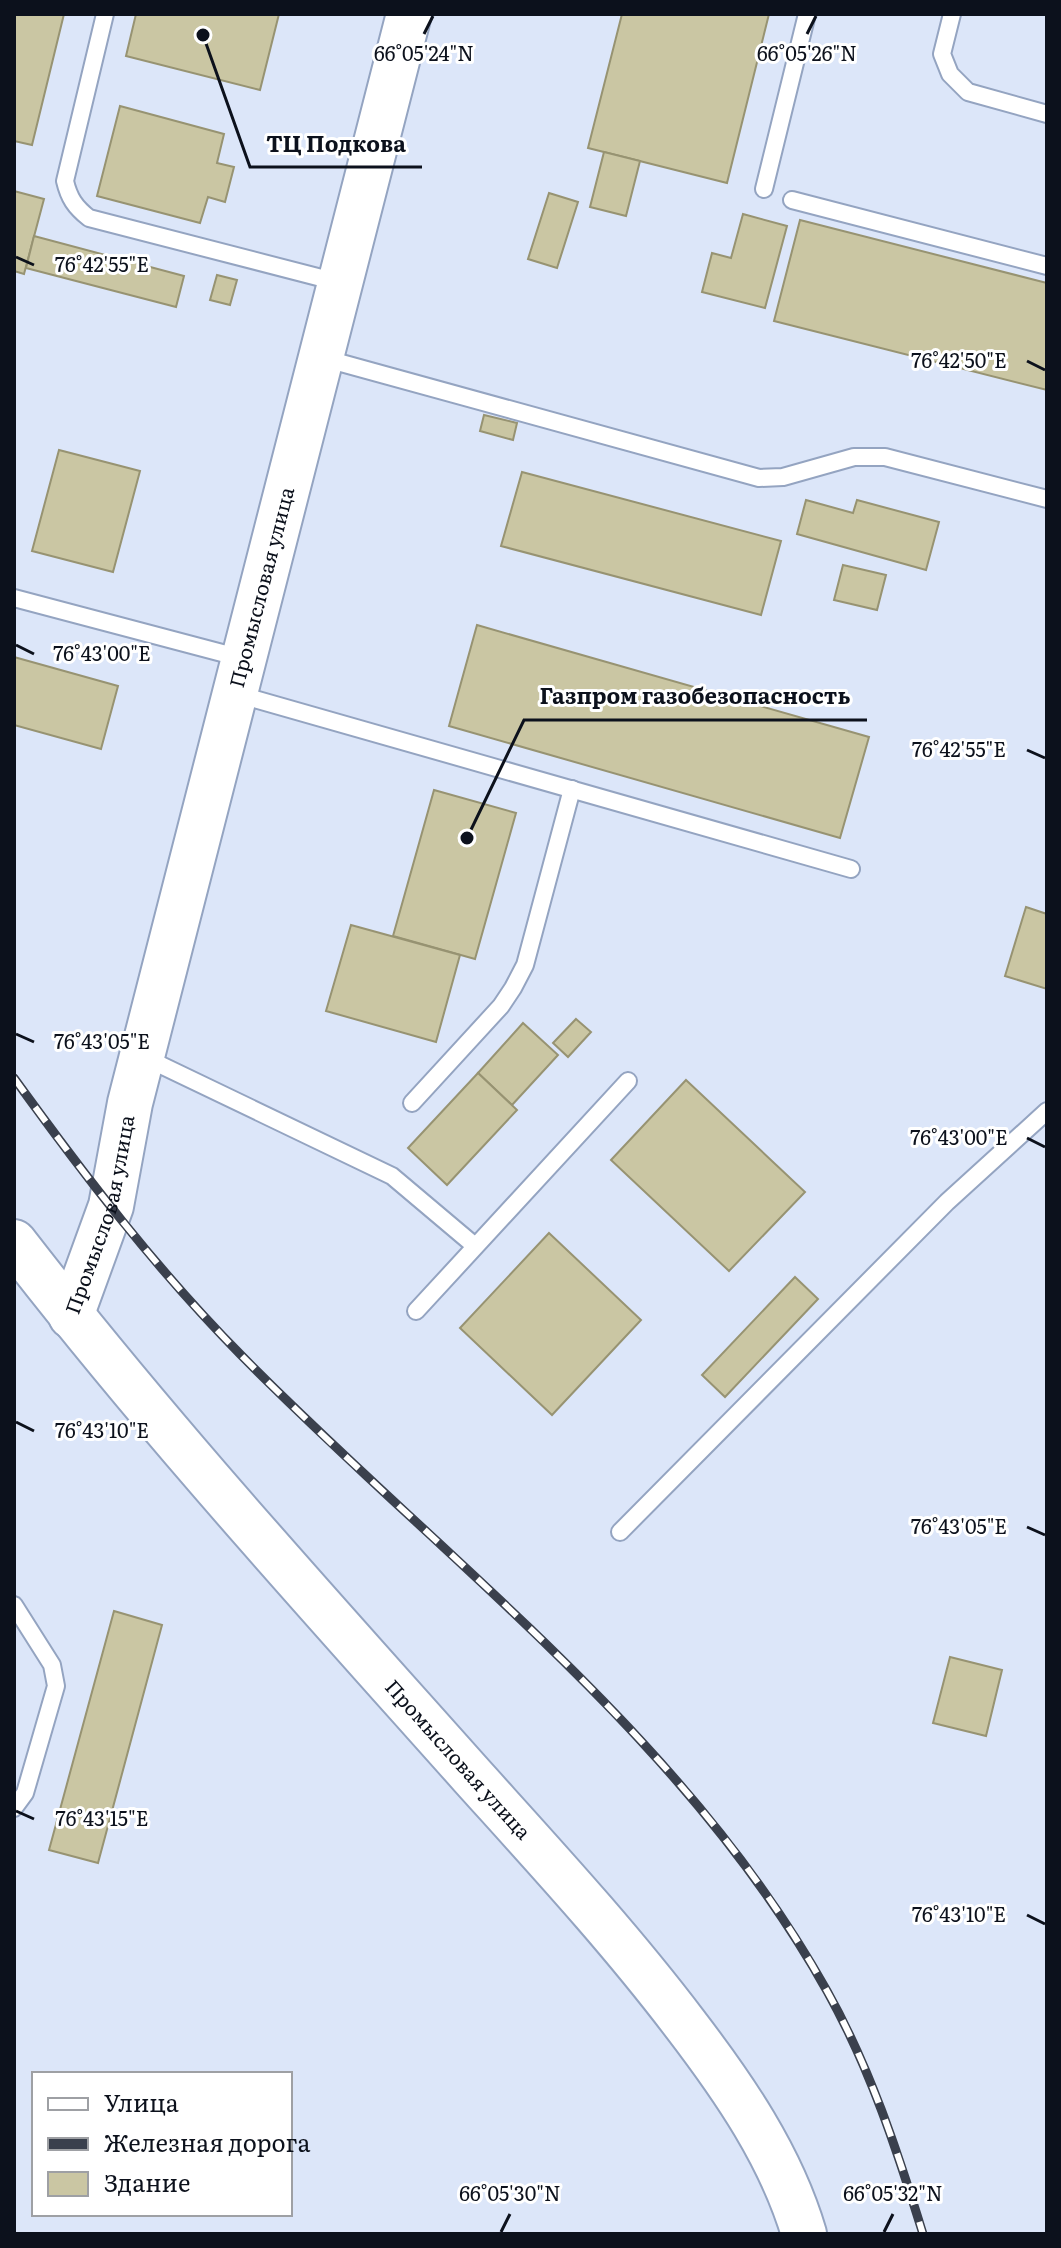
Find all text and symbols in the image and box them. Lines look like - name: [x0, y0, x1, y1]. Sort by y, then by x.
- text: 66°05'24"N: [374, 37, 474, 67]
- text: 66°05'26"N: [757, 37, 857, 67]
- callout: ТЦ Подкова: [250, 121, 422, 167]
- text: ТЦ Подкова: [266, 126, 406, 159]
- text: 76°42'55"E: [55, 248, 149, 278]
- text: 76°42'50"E: [911, 344, 1007, 374]
- street label: Промысловая улица: [220, 483, 300, 691]
- text: 76°43'00"E: [53, 637, 151, 667]
- callout: Газпром газобезопасность: [524, 674, 867, 720]
- text: Газпром газобезопасность: [540, 678, 850, 711]
- text: 76°42'55"E: [912, 733, 1006, 763]
- text: 76°43'05"E: [54, 1025, 150, 1055]
- street label: Промысловая улица: [56, 1112, 141, 1318]
- text: 76°43'00"E: [910, 1121, 1008, 1151]
- text: 76°43'10"E: [55, 1414, 149, 1444]
- text: 76°43'05"E: [911, 1510, 1007, 1540]
- street label: Промысловая улица: [379, 1672, 539, 1845]
- text: 76°43'15"E: [56, 1802, 148, 1832]
- text: 76°43'10"E: [912, 1898, 1006, 1928]
- legend: [32, 2072, 292, 2216]
- text: Улица: [104, 2084, 179, 2119]
- text: Железная дорога: [104, 2124, 310, 2159]
- text: Здание: [104, 2164, 190, 2199]
- text: 66°05'30"N: [459, 2177, 561, 2207]
- text: 66°05'32"N: [843, 2177, 943, 2207]

